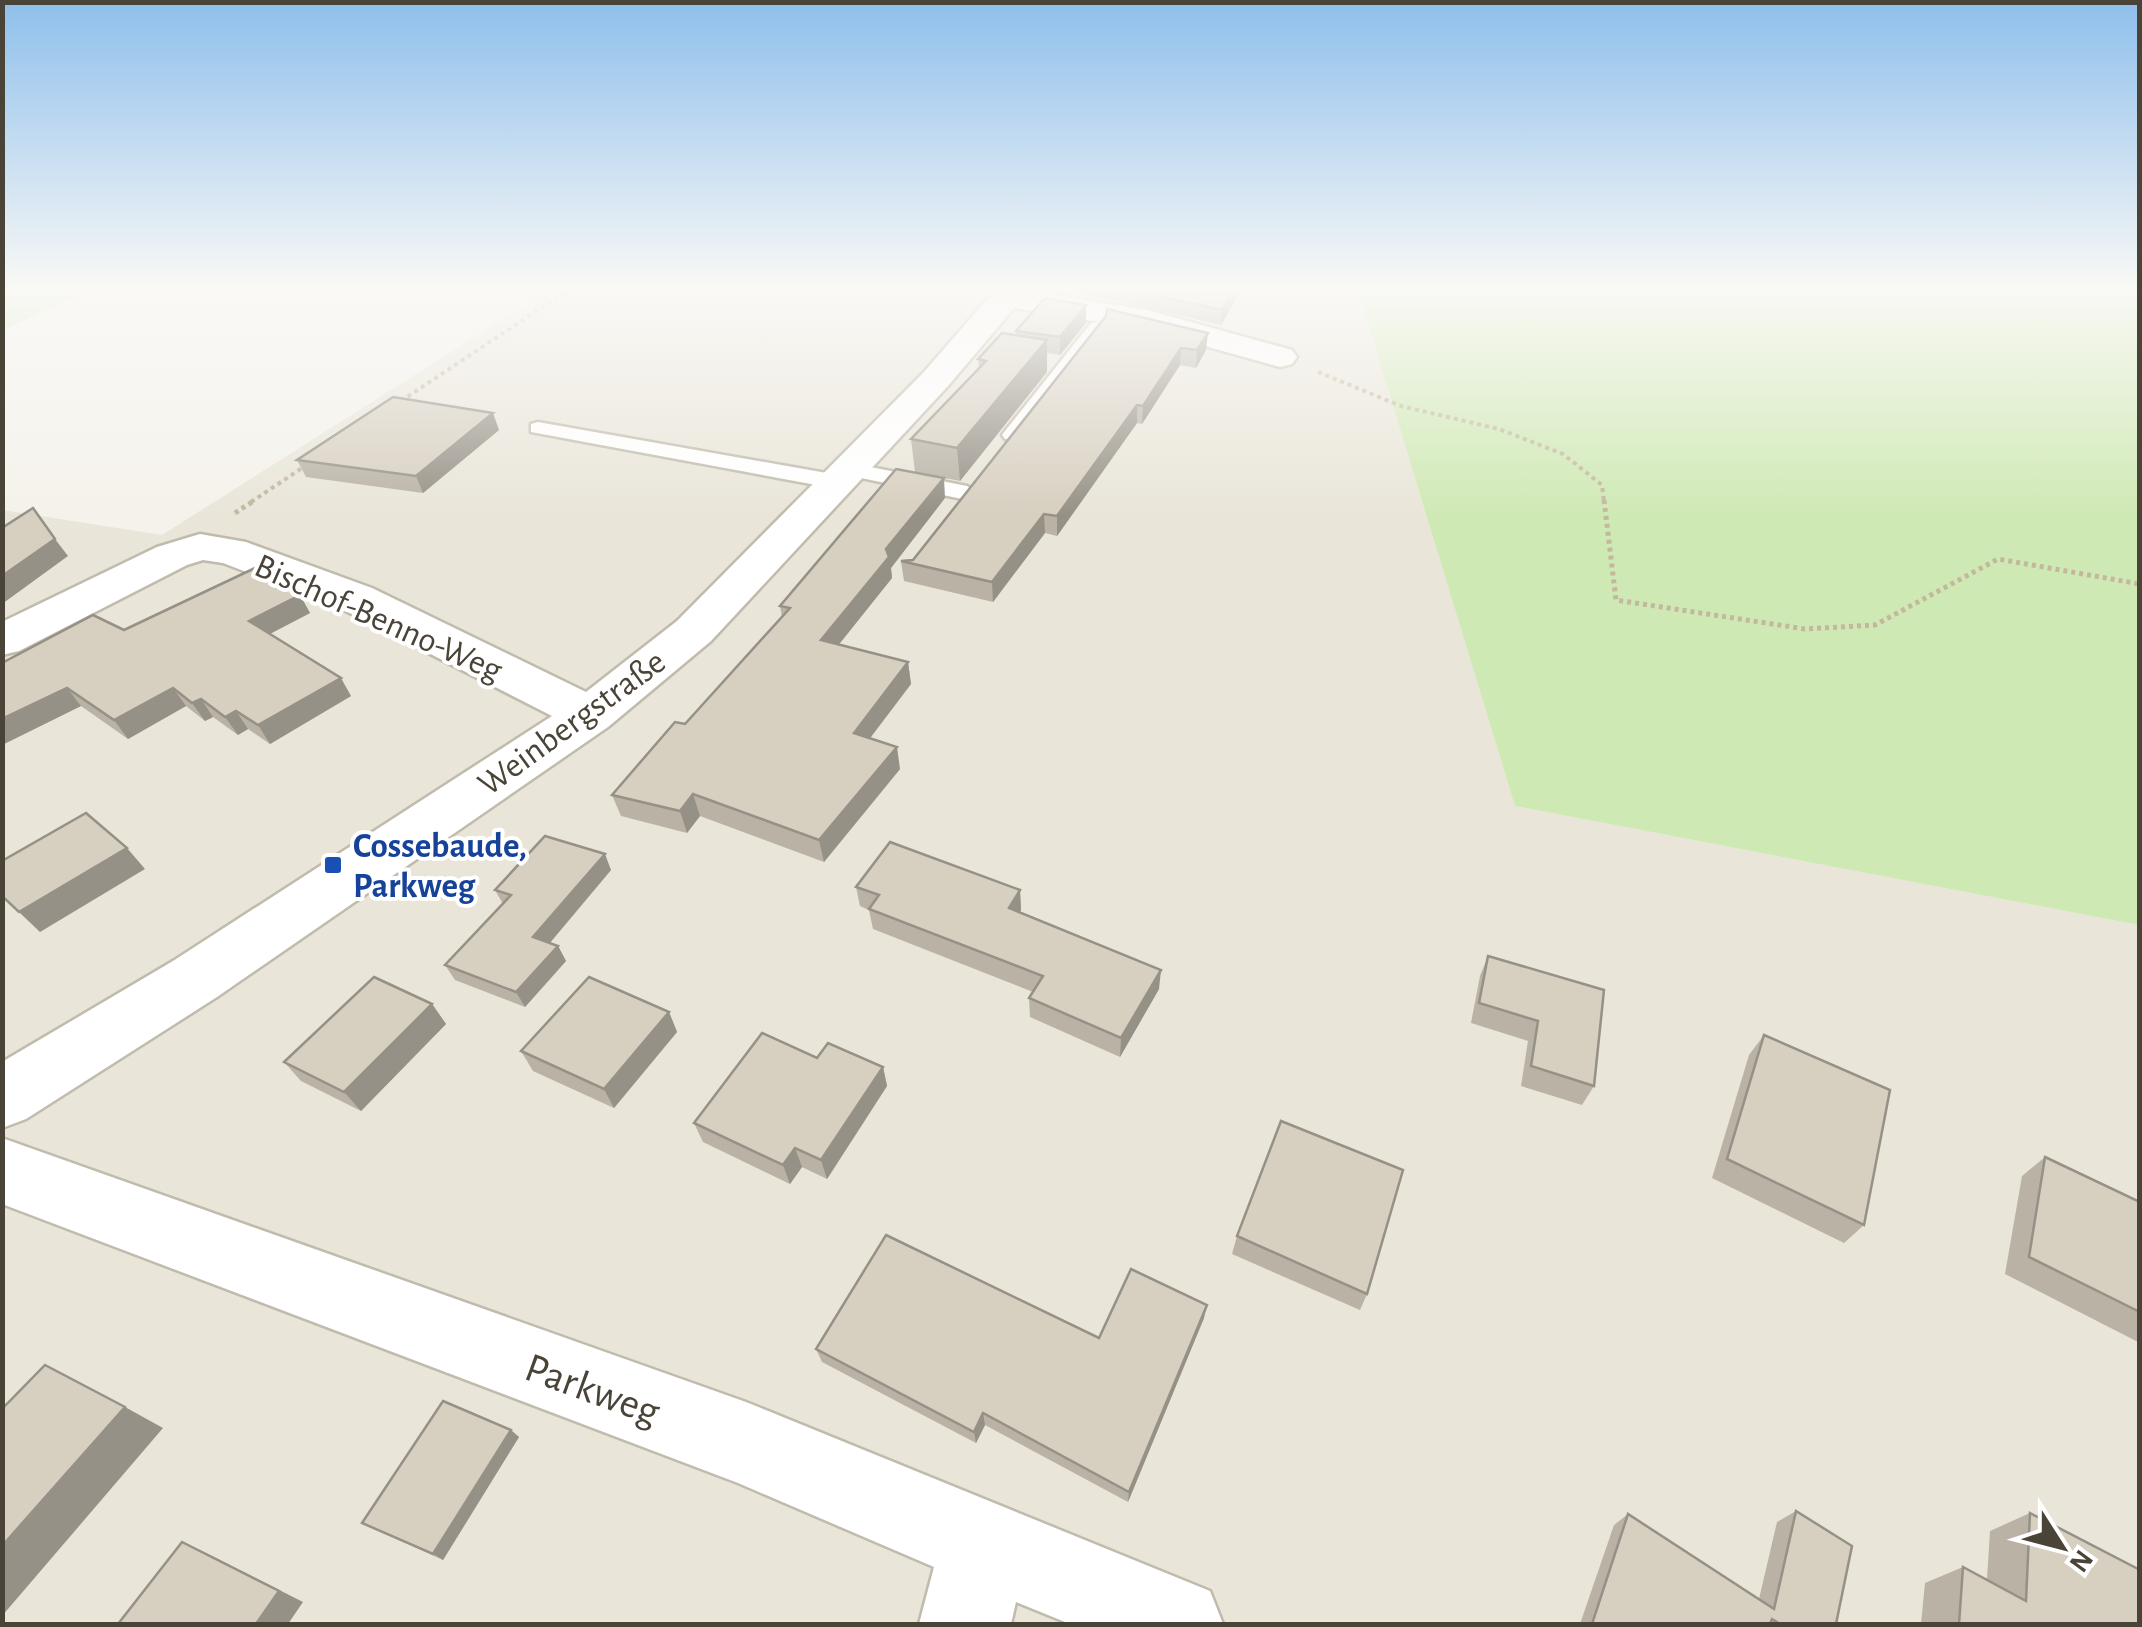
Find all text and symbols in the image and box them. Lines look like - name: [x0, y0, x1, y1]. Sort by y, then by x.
- street label: Bischof-Benno-Weg: [249, 548, 507, 689]
- street label: Weinbergstraße: [472, 644, 672, 803]
- place label: Cossebaude, Parkweg: [353, 829, 527, 904]
- marker: Cossebaude, Parkweg: [322, 854, 344, 876]
- street label: Parkweg: [520, 1346, 666, 1434]
- north arrow: [2012, 1497, 2112, 1597]
- text: N: [2064, 1544, 2098, 1577]

